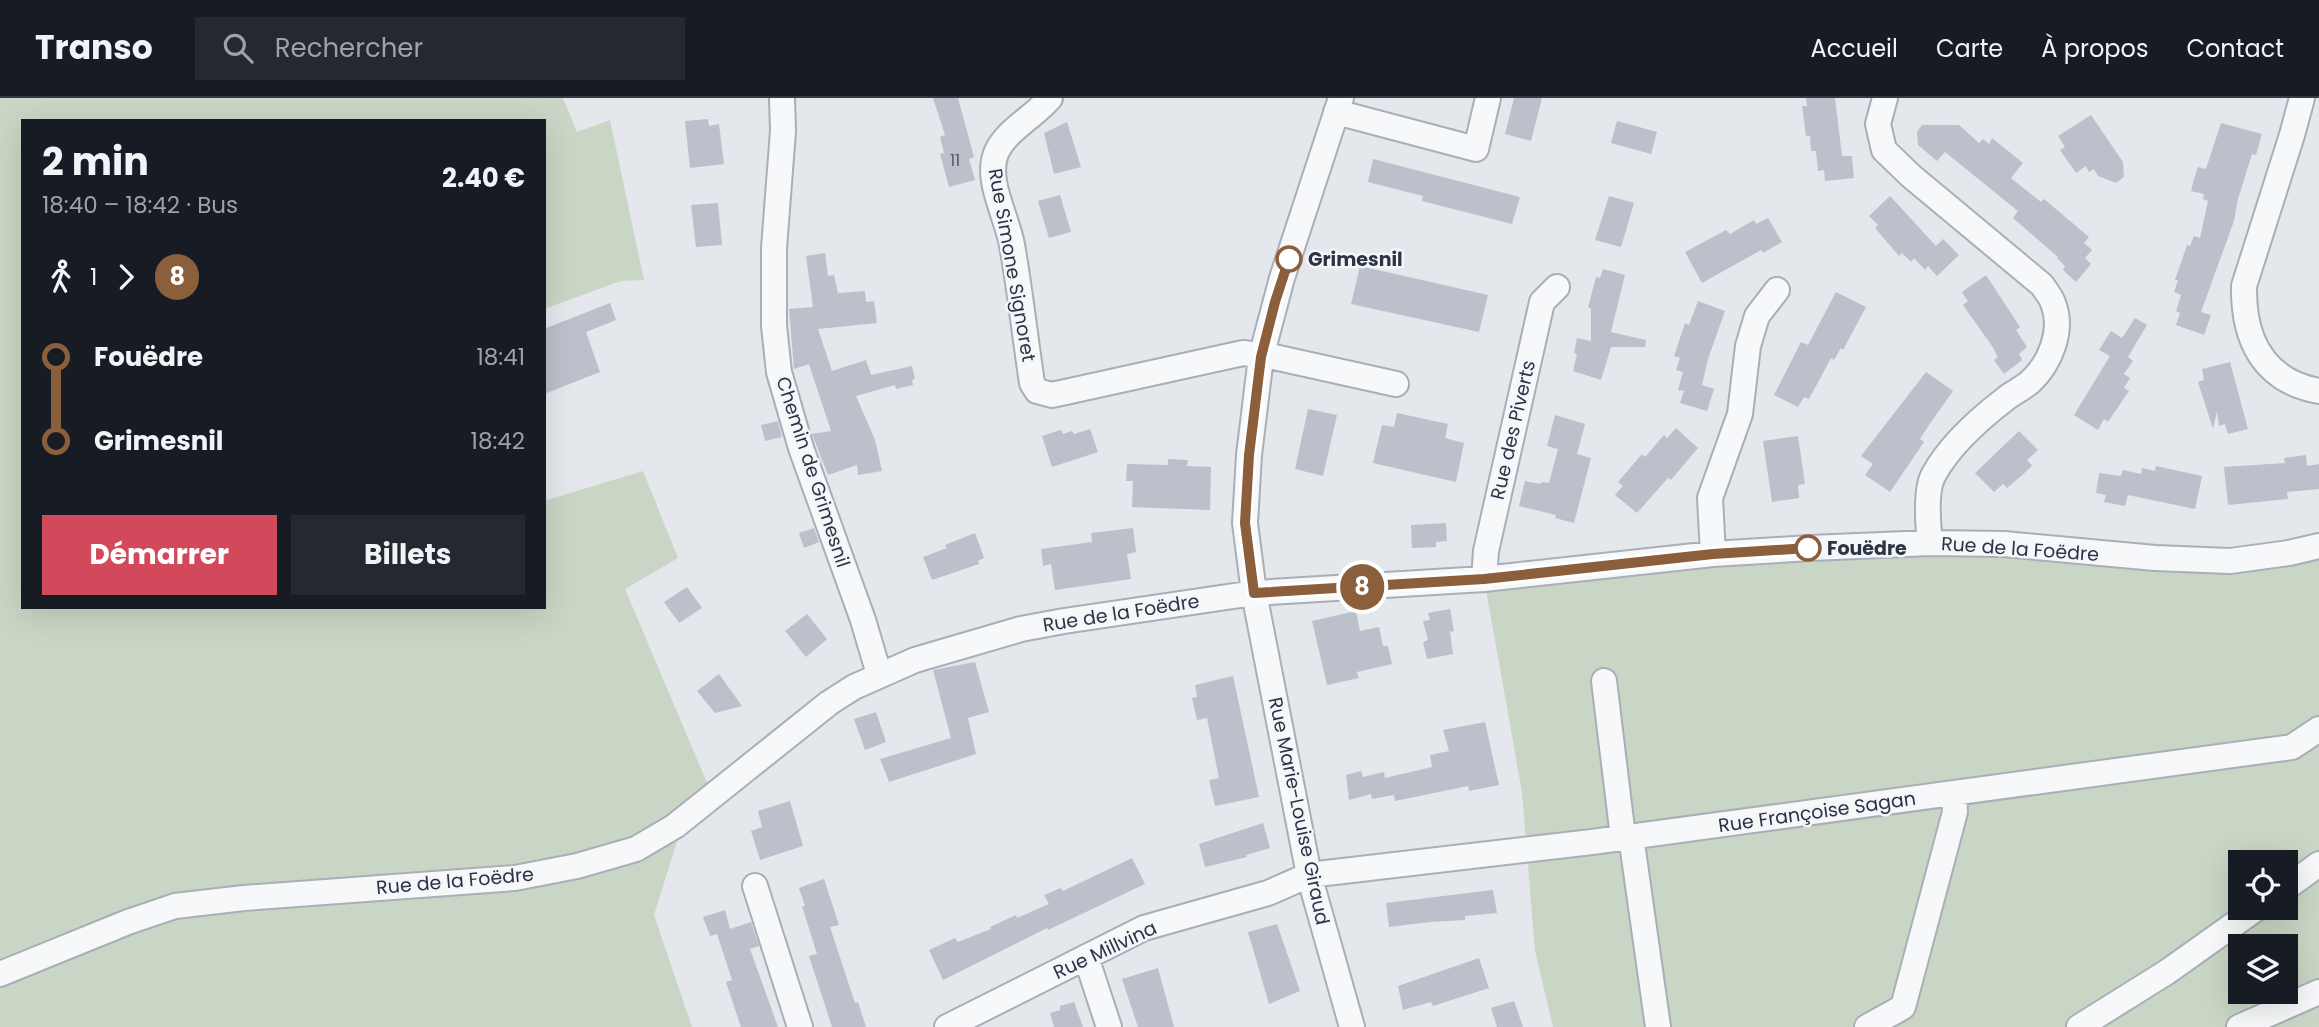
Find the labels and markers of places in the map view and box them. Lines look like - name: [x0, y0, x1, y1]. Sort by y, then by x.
- marker: Grimesnil: [1276, 246, 1302, 272]
- place label: Grimesnil: [1308, 246, 1403, 273]
- marker: Fouëdre: [1795, 535, 1821, 561]
- place label: Fouëdre: [1827, 535, 1907, 562]

